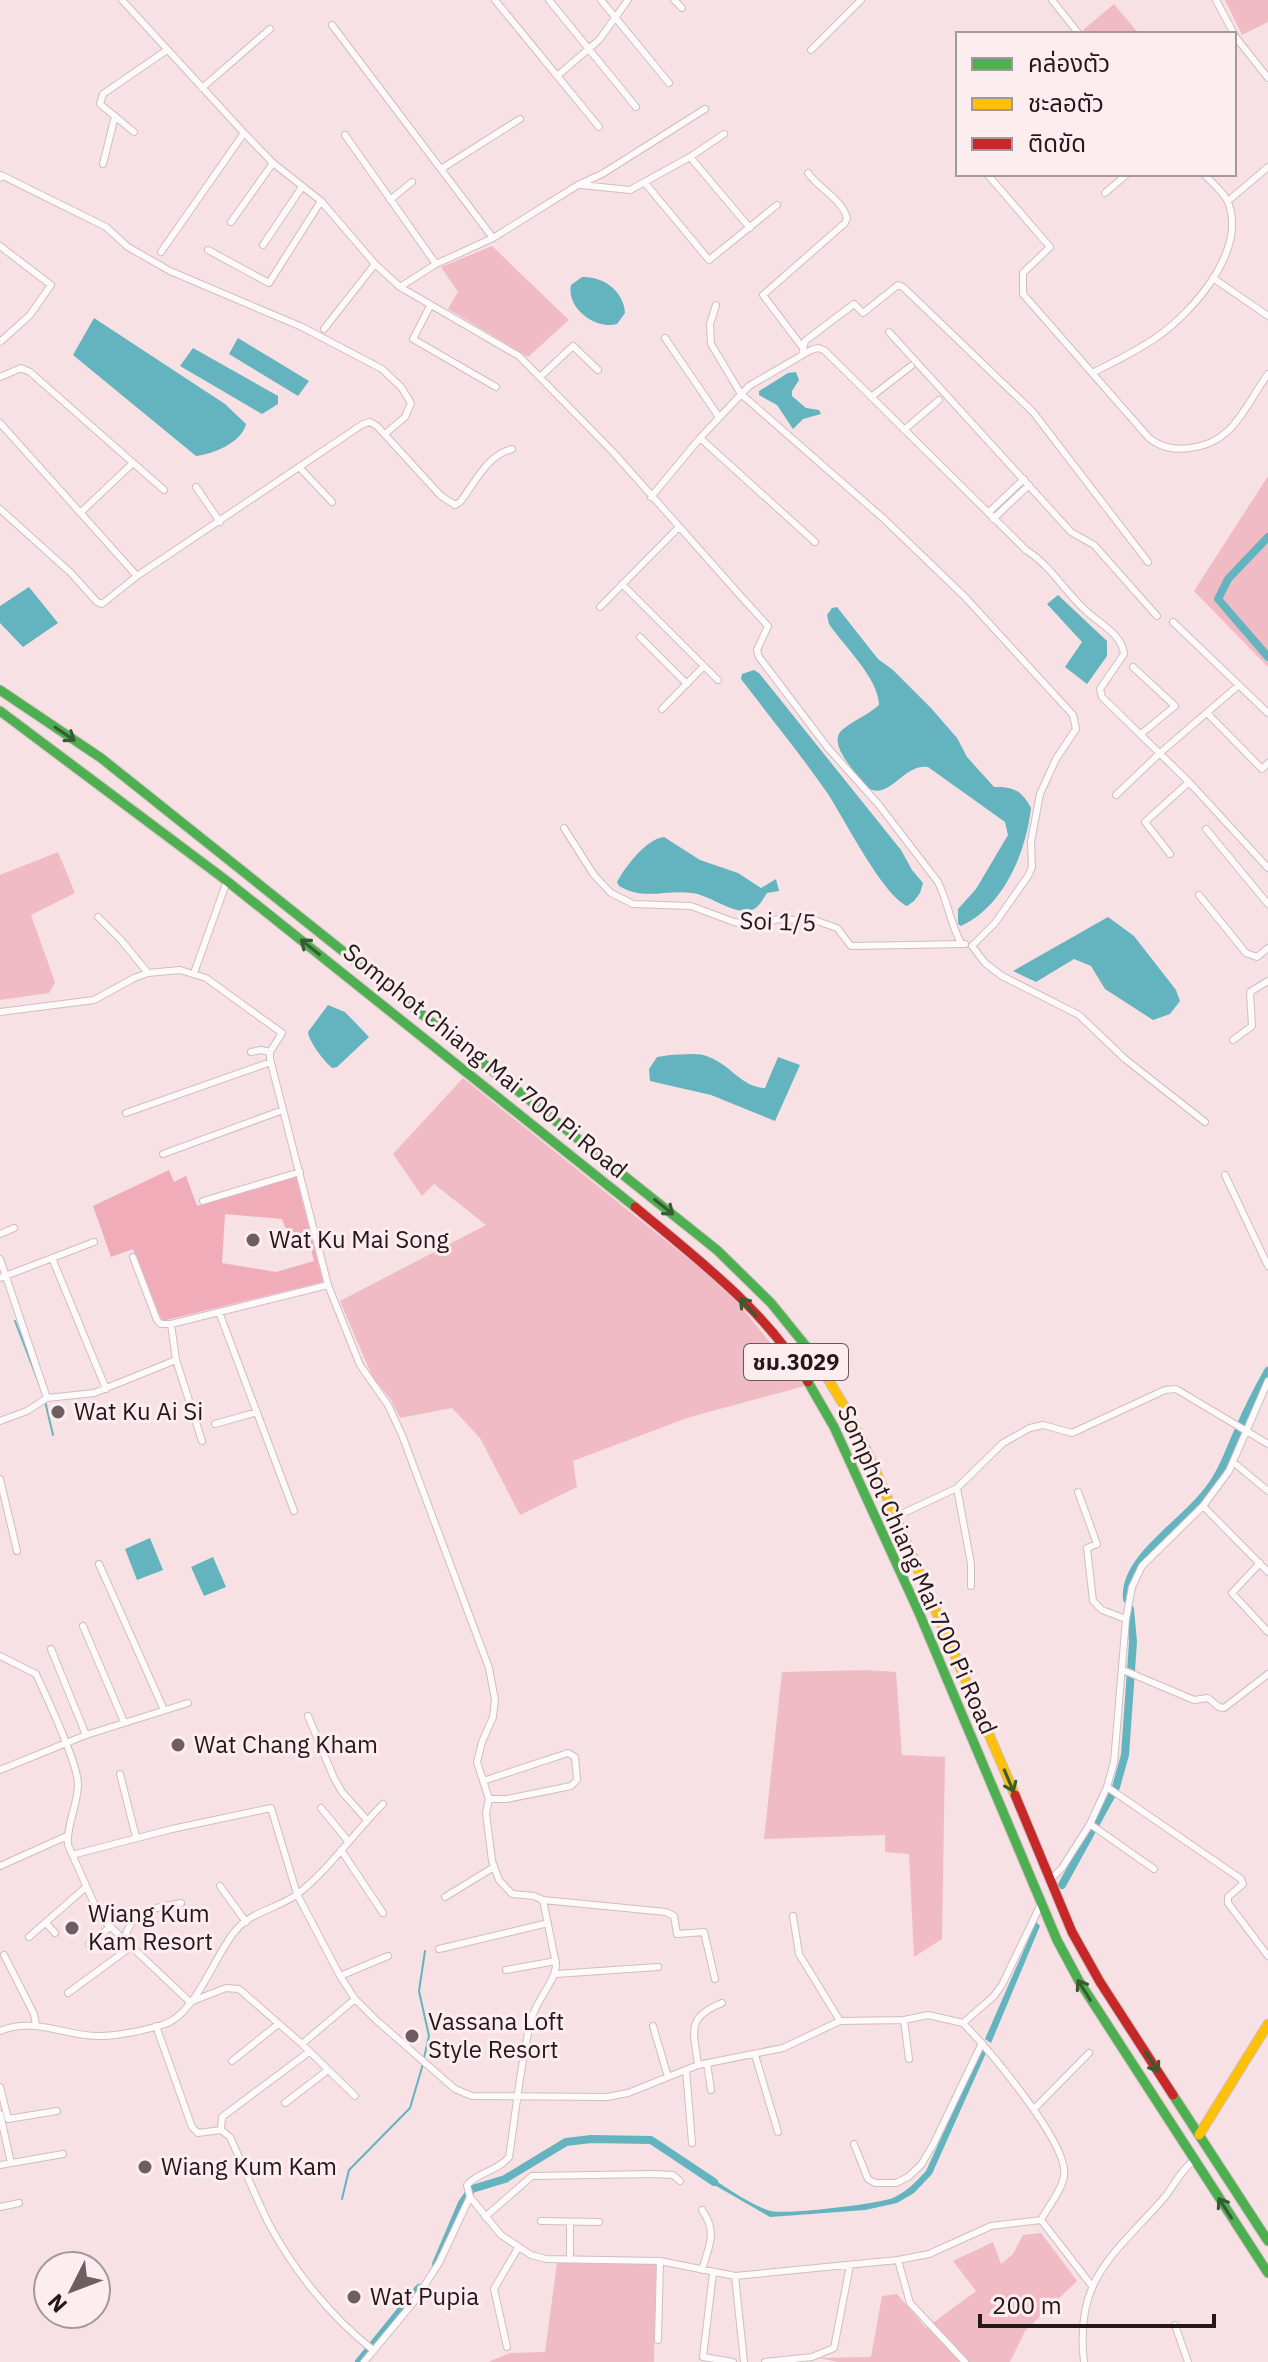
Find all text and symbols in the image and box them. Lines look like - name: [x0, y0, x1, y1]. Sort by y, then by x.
- legend: [956, 32, 1236, 176]
- text: คล่องตัว: [1028, 47, 1110, 79]
- text: ชะลอตัว: [1028, 87, 1104, 119]
- text: ติดขัด: [1028, 127, 1086, 159]
- one-way arrow: [53, 726, 75, 742]
- street label: Soi 1/5: [739, 904, 817, 938]
- street label: Somphot Chiang Mai 700 Pi Road: [337, 935, 634, 1185]
- one-way arrow: [300, 938, 321, 955]
- one-way arrow: [653, 1199, 674, 1216]
- place label: Wat Ku Mai Song: [269, 1223, 449, 1255]
- marker: Wat Ku Mai Song: [244, 1231, 262, 1249]
- one-way arrow: [740, 1298, 758, 1318]
- road number: ชม.3029: [744, 1344, 848, 1380]
- place label: Wat Ku Ai Si: [74, 1395, 203, 1427]
- street label: Somphot Chiang Mai 700 Pi Road: [831, 1400, 1005, 1739]
- marker: Wat Ku Ai Si: [49, 1403, 67, 1421]
- place label: Wat Chang Kham: [194, 1728, 378, 1760]
- marker: Wat Chang Kham: [169, 1736, 187, 1754]
- one-way arrow: [1002, 1768, 1017, 1793]
- place label: Wiang Kum Kam Resort: [88, 1897, 213, 1957]
- marker: Wiang Kum Kam Resort: [63, 1919, 81, 1937]
- one-way arrow: [1076, 1979, 1093, 2001]
- place label: Vassana Loft Style Resort: [428, 2005, 564, 2065]
- marker: Vassana Loft Style Resort: [403, 2027, 421, 2045]
- one-way arrow: [1143, 2050, 1160, 2072]
- place label: Wiang Kum Kam: [161, 2150, 337, 2182]
- marker: Wiang Kum Kam: [136, 2158, 154, 2176]
- one-way arrow: [1217, 2197, 1233, 2220]
- north arrow: [32, 2250, 112, 2330]
- scale bar: [980, 2278, 1214, 2328]
- place label: Wat Pupia: [370, 2280, 479, 2312]
- text: N: [41, 2288, 73, 2319]
- marker: Wat Pupia: [345, 2288, 363, 2306]
- text: 200 m: [992, 2289, 1062, 2321]

